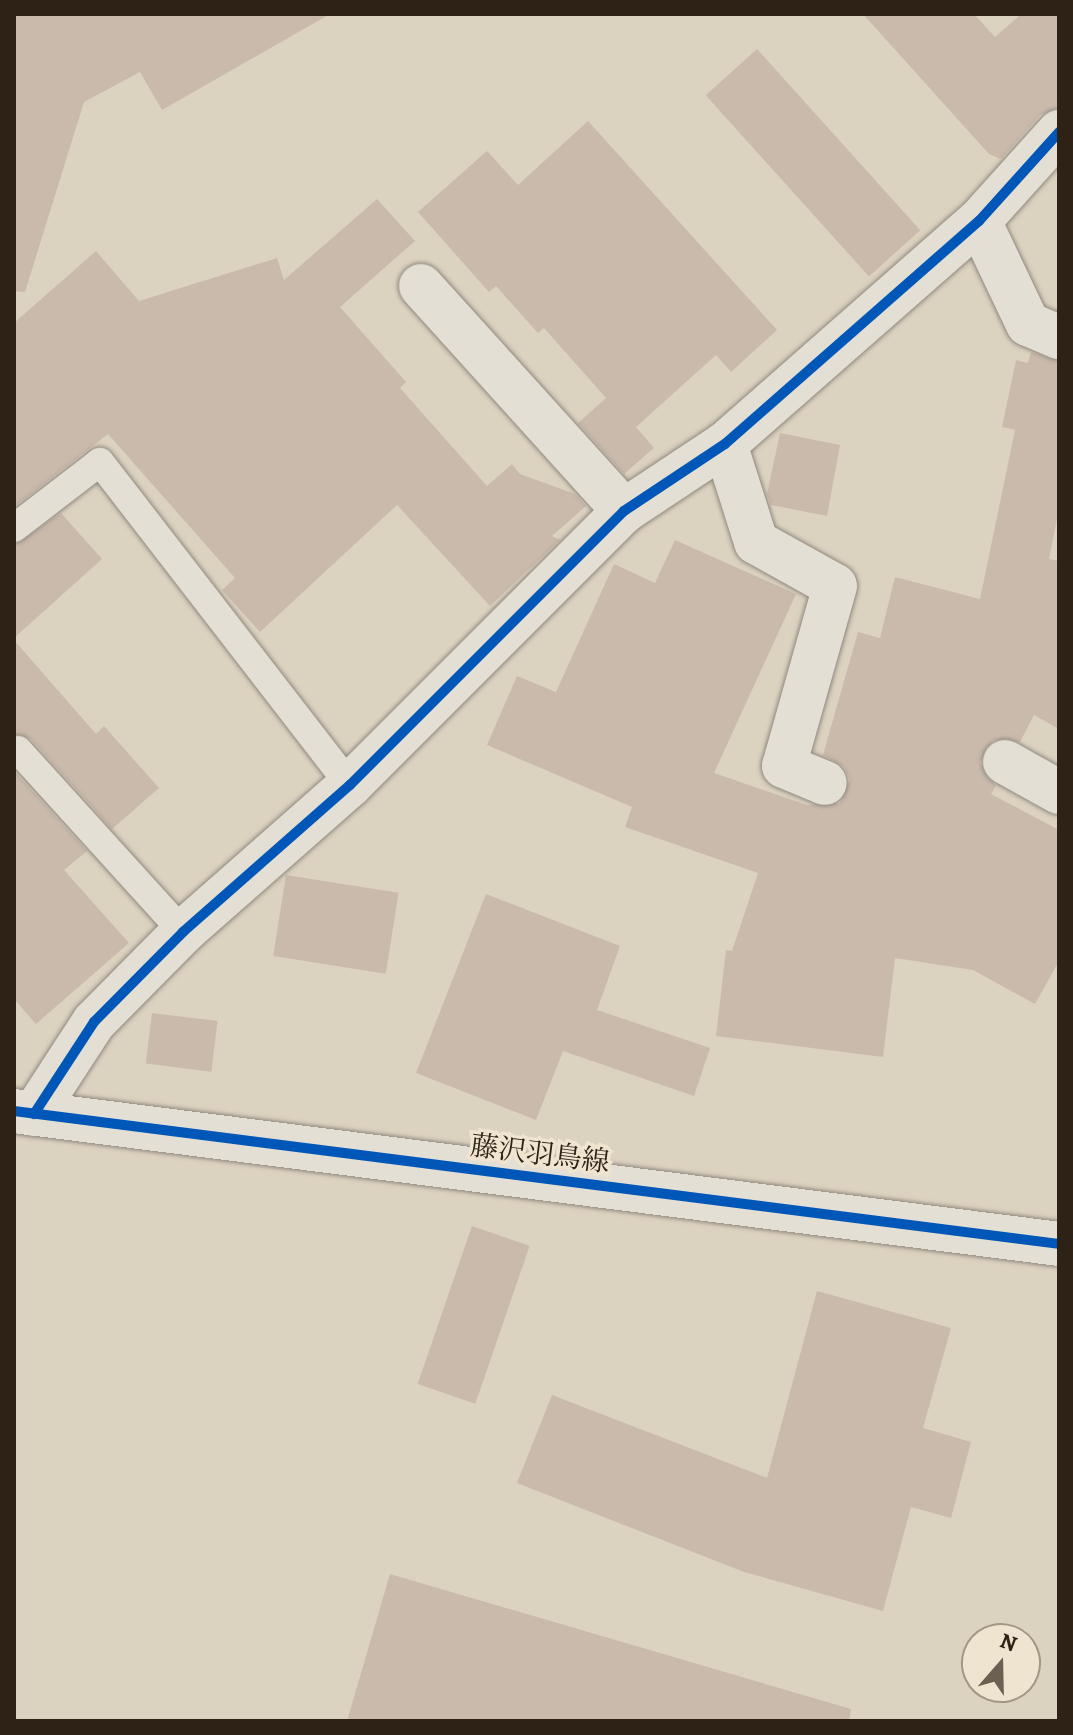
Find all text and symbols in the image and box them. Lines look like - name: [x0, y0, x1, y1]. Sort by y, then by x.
- street label: 藤沢羽鳥線: [468, 1129, 612, 1179]
- north arrow: [961, 1623, 1041, 1703]
- text: N: [996, 1625, 1021, 1659]

